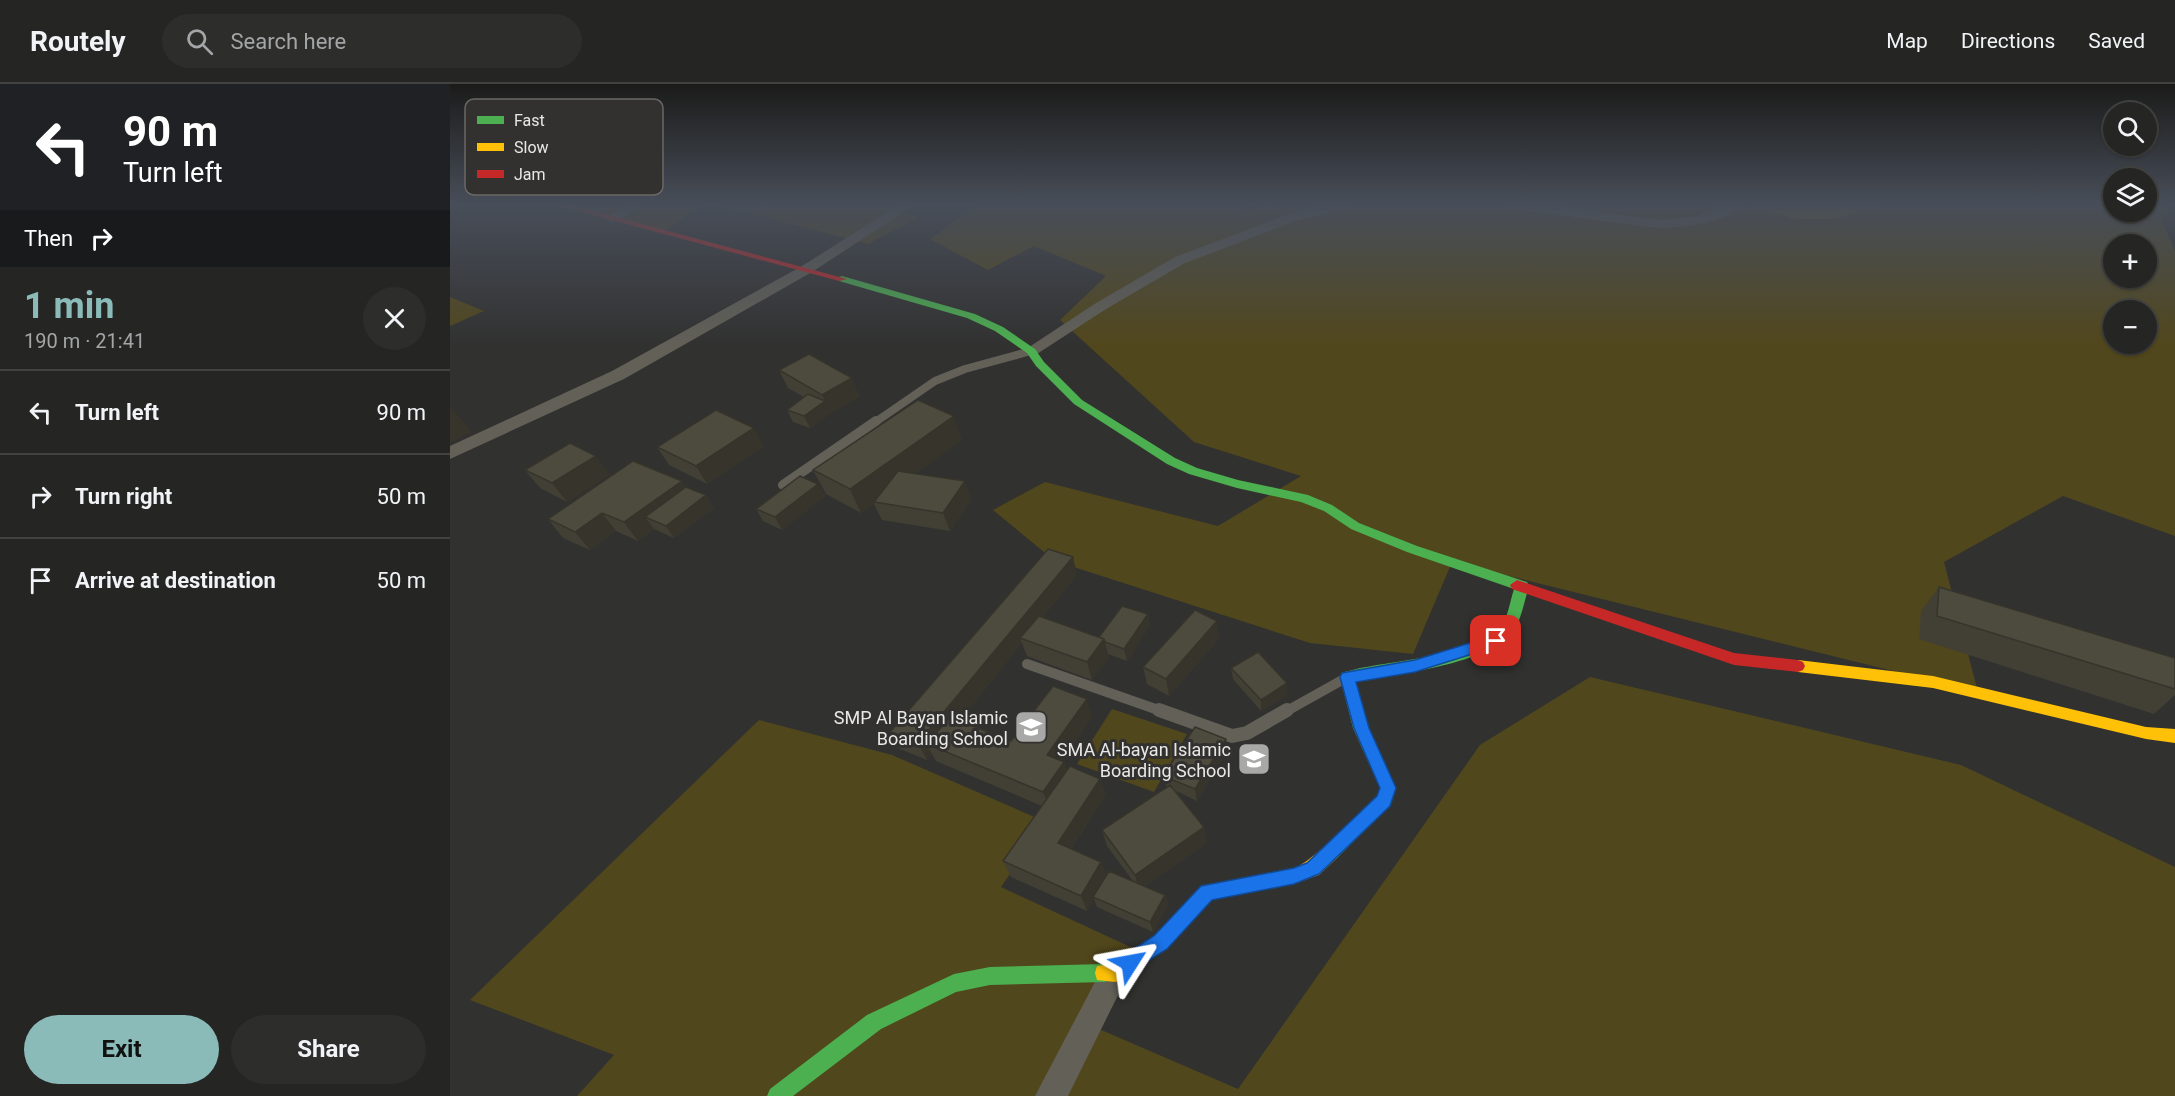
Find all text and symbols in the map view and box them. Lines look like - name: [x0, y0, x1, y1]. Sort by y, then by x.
- search box: [162, 14, 582, 68]
- text: Routely: [30, 25, 126, 58]
- icon: search: [183, 25, 216, 58]
- text: Search here: [231, 29, 346, 54]
- text: Map: [1886, 29, 1928, 53]
- text: Directions: [1961, 29, 2055, 53]
- text: Saved: [2088, 29, 2145, 53]
- legend: [465, 99, 663, 195]
- map controls: [2103, 102, 2157, 354]
- button: search: [2103, 102, 2157, 156]
- text: 90 m: [123, 107, 218, 156]
- icon: left: [24, 108, 102, 186]
- text: Fast: [514, 111, 545, 130]
- text: Slow: [514, 138, 549, 157]
- text: Turn left: [123, 157, 223, 189]
- text: Jam: [514, 165, 546, 184]
- button: layers: [2103, 168, 2157, 222]
- icon: right: [85, 222, 118, 255]
- text: Then: [24, 226, 73, 251]
- button: +: [2103, 234, 2157, 288]
- text: 1 min: [24, 285, 115, 327]
- button: close: [363, 287, 426, 350]
- button: −: [2103, 300, 2157, 354]
- text: 190 m · 21:41: [24, 329, 145, 353]
- icon: left: [24, 396, 57, 429]
- text: Turn left: [75, 400, 159, 425]
- text: 90 m: [377, 400, 426, 425]
- icon: right: [24, 480, 57, 513]
- text: Turn right: [75, 484, 172, 509]
- text: 50 m: [377, 484, 426, 509]
- icon: arrive: [24, 564, 57, 597]
- text: Arrive at destination: [75, 568, 276, 593]
- text: 50 m: [377, 568, 426, 593]
- pin: [1470, 615, 1521, 666]
- icon: arrive: [1479, 624, 1512, 657]
- place label: SMP Al Bayan Islamic Boarding School: [834, 707, 1008, 749]
- school or university icon: SMP Al Bayan Islamic Boarding School: [1013, 709, 1049, 745]
- place label: SMA Al-bayan Islamic Boarding School: [1057, 739, 1231, 781]
- school or university icon: SMA Al-bayan Islamic Boarding School: [1236, 741, 1272, 777]
- position arrow: [1098, 931, 1162, 995]
- button: Exit: [24, 1015, 219, 1084]
- button: Share: [231, 1015, 426, 1084]

